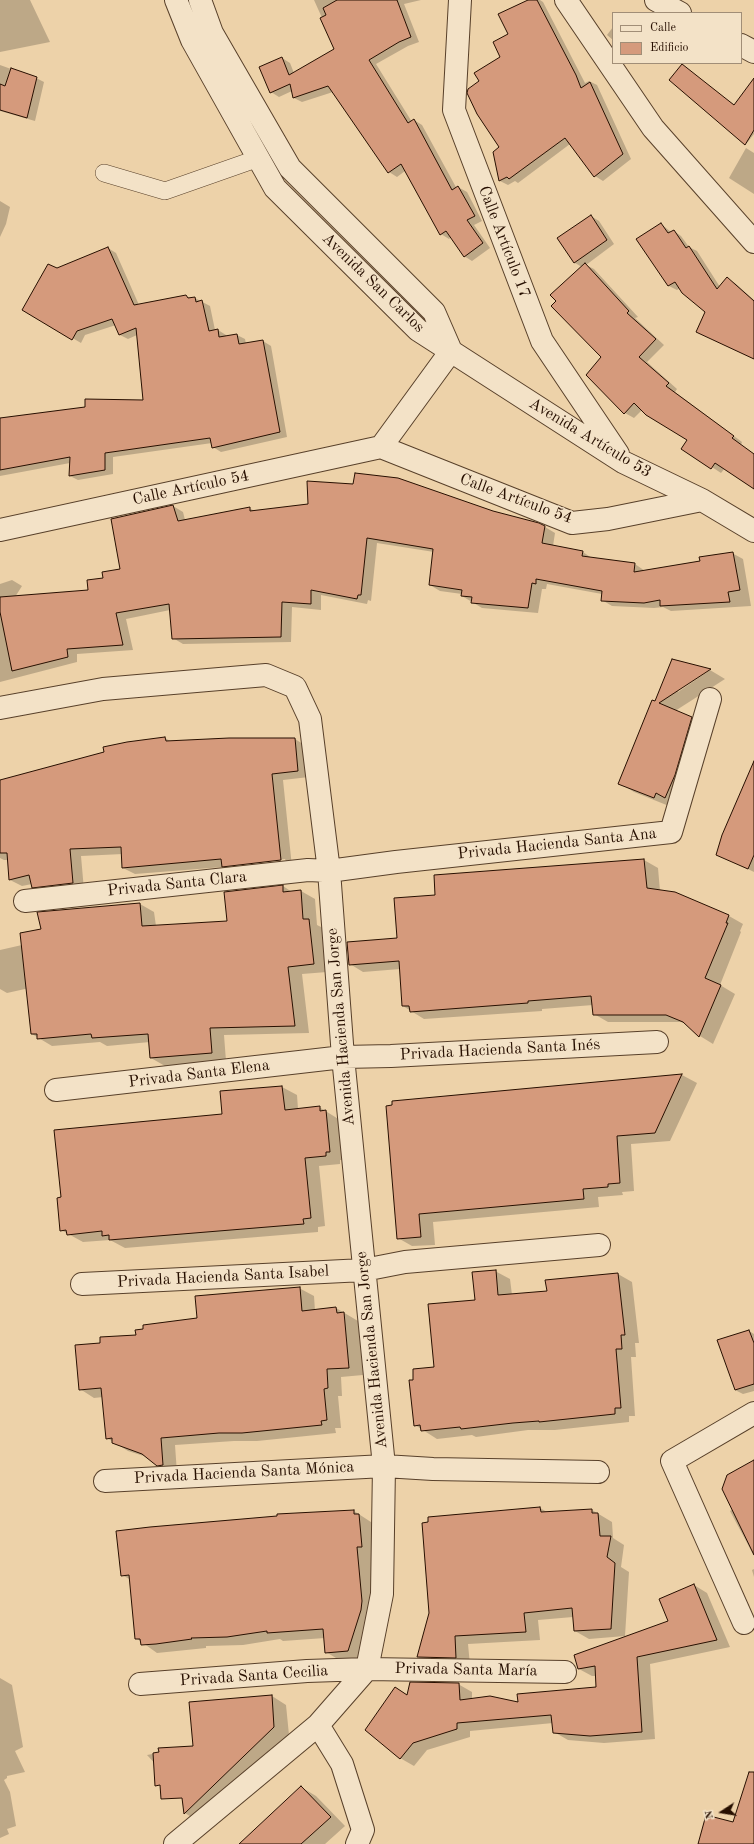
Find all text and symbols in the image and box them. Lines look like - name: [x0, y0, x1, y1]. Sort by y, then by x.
- legend: [612, 12, 742, 64]
- text: Calle: [650, 22, 676, 34]
- text: Edificio: [650, 42, 689, 54]
- street label: Calle Artículo 17: [474, 183, 534, 301]
- street label: Avenida San Carlos: [318, 229, 428, 337]
- street label: Avenida Artículo 53: [525, 394, 655, 482]
- street label: Calle Artículo 54: [131, 466, 251, 510]
- street label: Calle Artículo 54: [457, 470, 575, 528]
- street label: Privada Hacienda Santa Ana: [456, 824, 658, 864]
- street label: Privada Santa Clara: [106, 867, 248, 901]
- street label: Avenida Hacienda San Jorge: [323, 927, 359, 1127]
- street label: Privada Hacienda Santa Inés: [399, 1035, 601, 1065]
- street label: Privada Santa Elena: [127, 1056, 271, 1092]
- street label: Avenida Hacienda San Jorge: [352, 1250, 392, 1450]
- street label: Privada Hacienda Santa Isabel: [116, 1262, 330, 1292]
- street label: Privada Hacienda Santa Mónica: [133, 1458, 355, 1488]
- street label: Privada Santa María: [394, 1659, 538, 1681]
- street label: Privada Santa Cecilia: [179, 1661, 329, 1691]
- north arrow: [702, 1792, 742, 1832]
- text: N: [704, 1809, 716, 1820]

